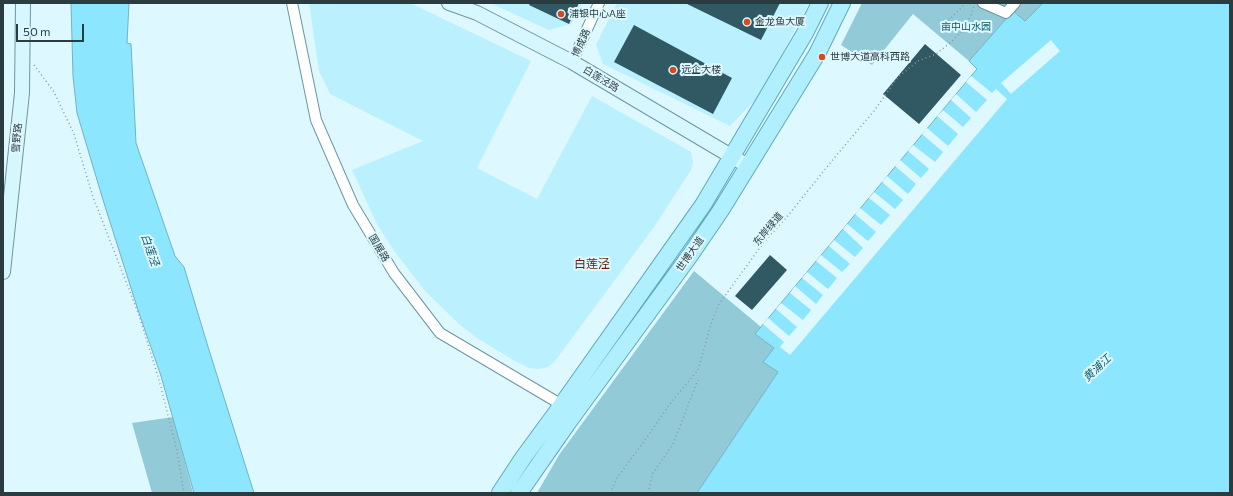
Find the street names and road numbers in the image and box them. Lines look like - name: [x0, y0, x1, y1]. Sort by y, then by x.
- street label: 博成路: [569, 27, 593, 59]
- street label: 白莲泾路: [581, 64, 621, 94]
- street label: 雪野路: [10, 123, 24, 153]
- street label: 东岸绿道: [751, 210, 785, 248]
- street label: 国展路: [366, 232, 392, 264]
- street label: 世博大道: [674, 234, 706, 274]

